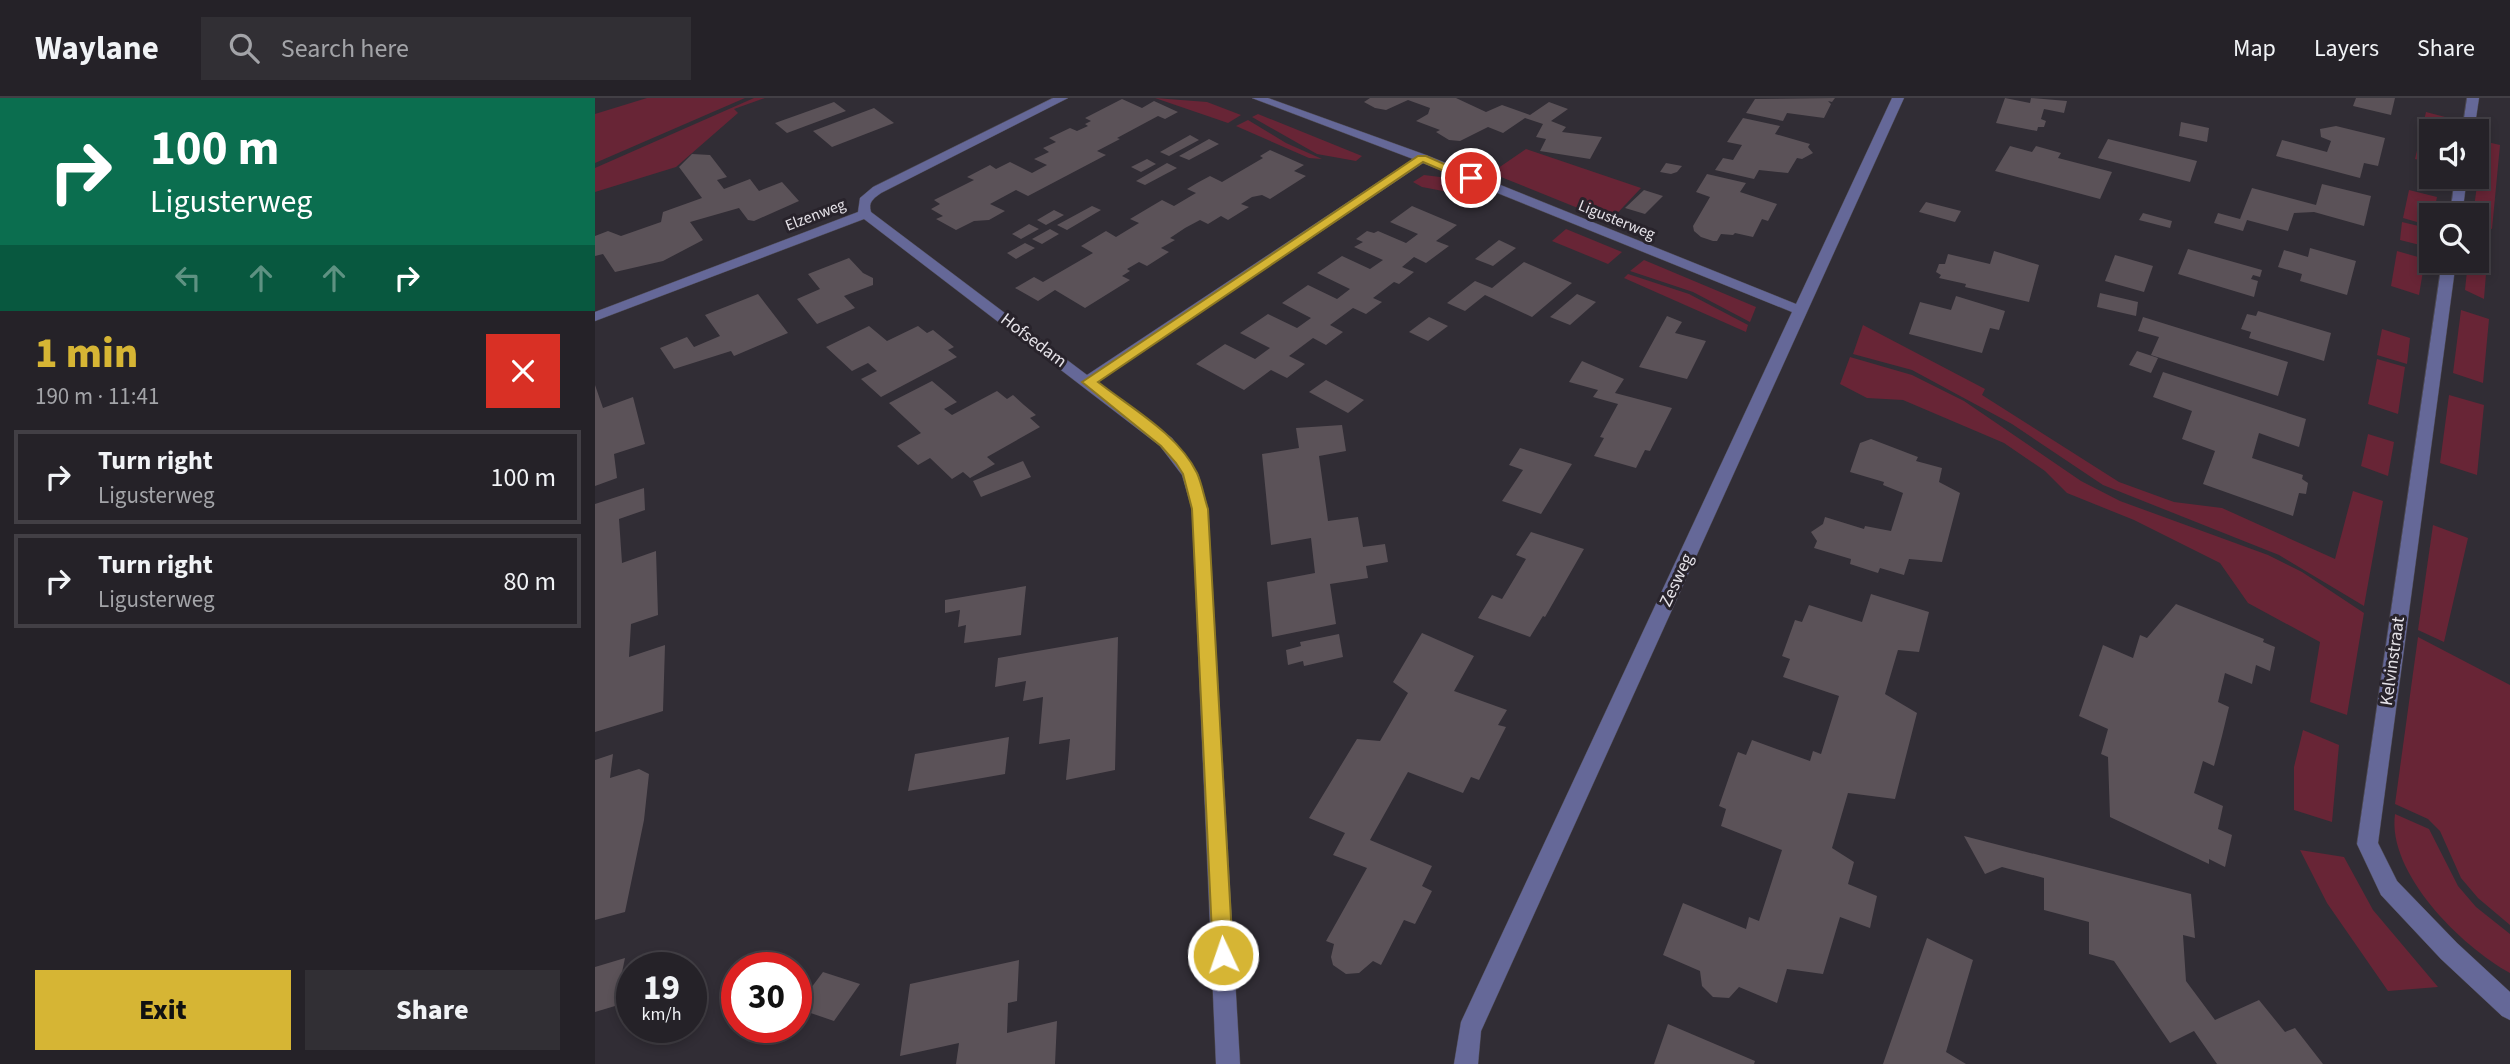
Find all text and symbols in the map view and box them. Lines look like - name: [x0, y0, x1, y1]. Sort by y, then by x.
- search box: [201, 17, 691, 80]
- text: Waylane: [35, 25, 159, 72]
- icon: search: [225, 29, 263, 67]
- text: Search here: [281, 30, 409, 67]
- text: Map: [2233, 31, 2276, 66]
- text: Layers: [2314, 31, 2379, 66]
- text: Share: [2417, 31, 2475, 66]
- text: 100 m: [150, 114, 279, 184]
- map controls: [2419, 119, 2489, 273]
- button: sound: [2419, 119, 2489, 189]
- icon: right: [35, 126, 126, 217]
- pin: [1441, 148, 1501, 208]
- icon: arrive: [1452, 159, 1490, 197]
- text: Ligusterweg: [150, 179, 312, 225]
- street label: Elzenweg: [782, 193, 849, 237]
- street label: Ligusterweg: [1575, 195, 1658, 245]
- button: search: [2419, 203, 2489, 273]
- icon: left: [169, 259, 207, 297]
- icon: ahead: [242, 259, 280, 297]
- icon: ahead: [315, 259, 353, 297]
- icon: right: [388, 259, 426, 297]
- street label: Hofsedam: [995, 307, 1072, 374]
- text: 1 min: [35, 324, 138, 384]
- button: close: [486, 334, 560, 408]
- text: 190 m · 11:41: [35, 380, 159, 413]
- text: Turn right: [98, 442, 213, 479]
- icon: right: [39, 458, 77, 496]
- text: 100 m: [490, 459, 556, 496]
- text: Ligusterweg: [98, 479, 215, 512]
- text: Turn right: [98, 546, 213, 583]
- street label: Zesweg: [1653, 549, 1700, 611]
- icon: right: [39, 562, 77, 600]
- text: 80 m: [503, 563, 556, 600]
- text: Ligusterweg: [98, 583, 215, 616]
- street label: Kelvinstraat: [2374, 615, 2411, 707]
- position arrow: [1186, 918, 1260, 992]
- speed limit sign: 30: [721, 952, 812, 1043]
- text: 19: [643, 963, 680, 1013]
- button: Exit: [35, 970, 291, 1050]
- button: Share: [305, 970, 560, 1050]
- text: km/h: [642, 1002, 681, 1027]

